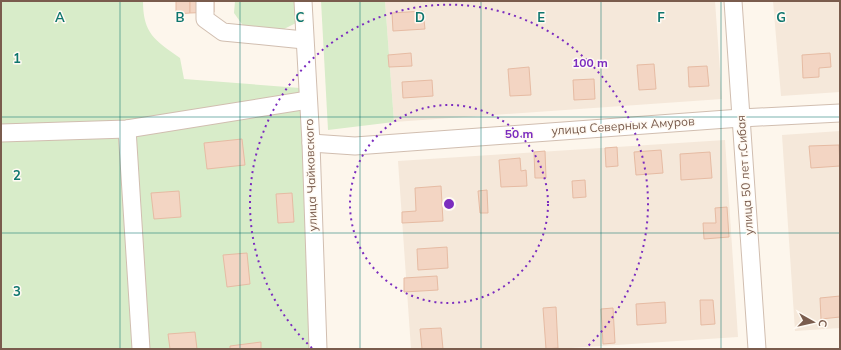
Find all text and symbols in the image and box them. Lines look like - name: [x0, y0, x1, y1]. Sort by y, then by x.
- text: A: [55, 9, 65, 25]
- text: B: [176, 9, 185, 25]
- text: C: [296, 9, 305, 25]
- text: D: [415, 9, 425, 25]
- text: E: [537, 9, 545, 25]
- text: F: [657, 9, 665, 25]
- text: G: [776, 9, 786, 25]
- text: 1: [13, 50, 21, 66]
- text: 100 m: [572, 55, 608, 70]
- street label: улица Северных Амуров: [551, 113, 695, 138]
- street label: улица 50 лет г.Сибая: [733, 115, 756, 235]
- street label: улица Чайковского: [301, 118, 320, 232]
- text: 50 m: [505, 126, 533, 141]
- text: 2: [13, 167, 21, 183]
- centre of rings: [442, 197, 456, 211]
- text: 3: [13, 283, 21, 299]
- north arrow: [793, 302, 833, 342]
- text: С: [815, 319, 830, 329]

